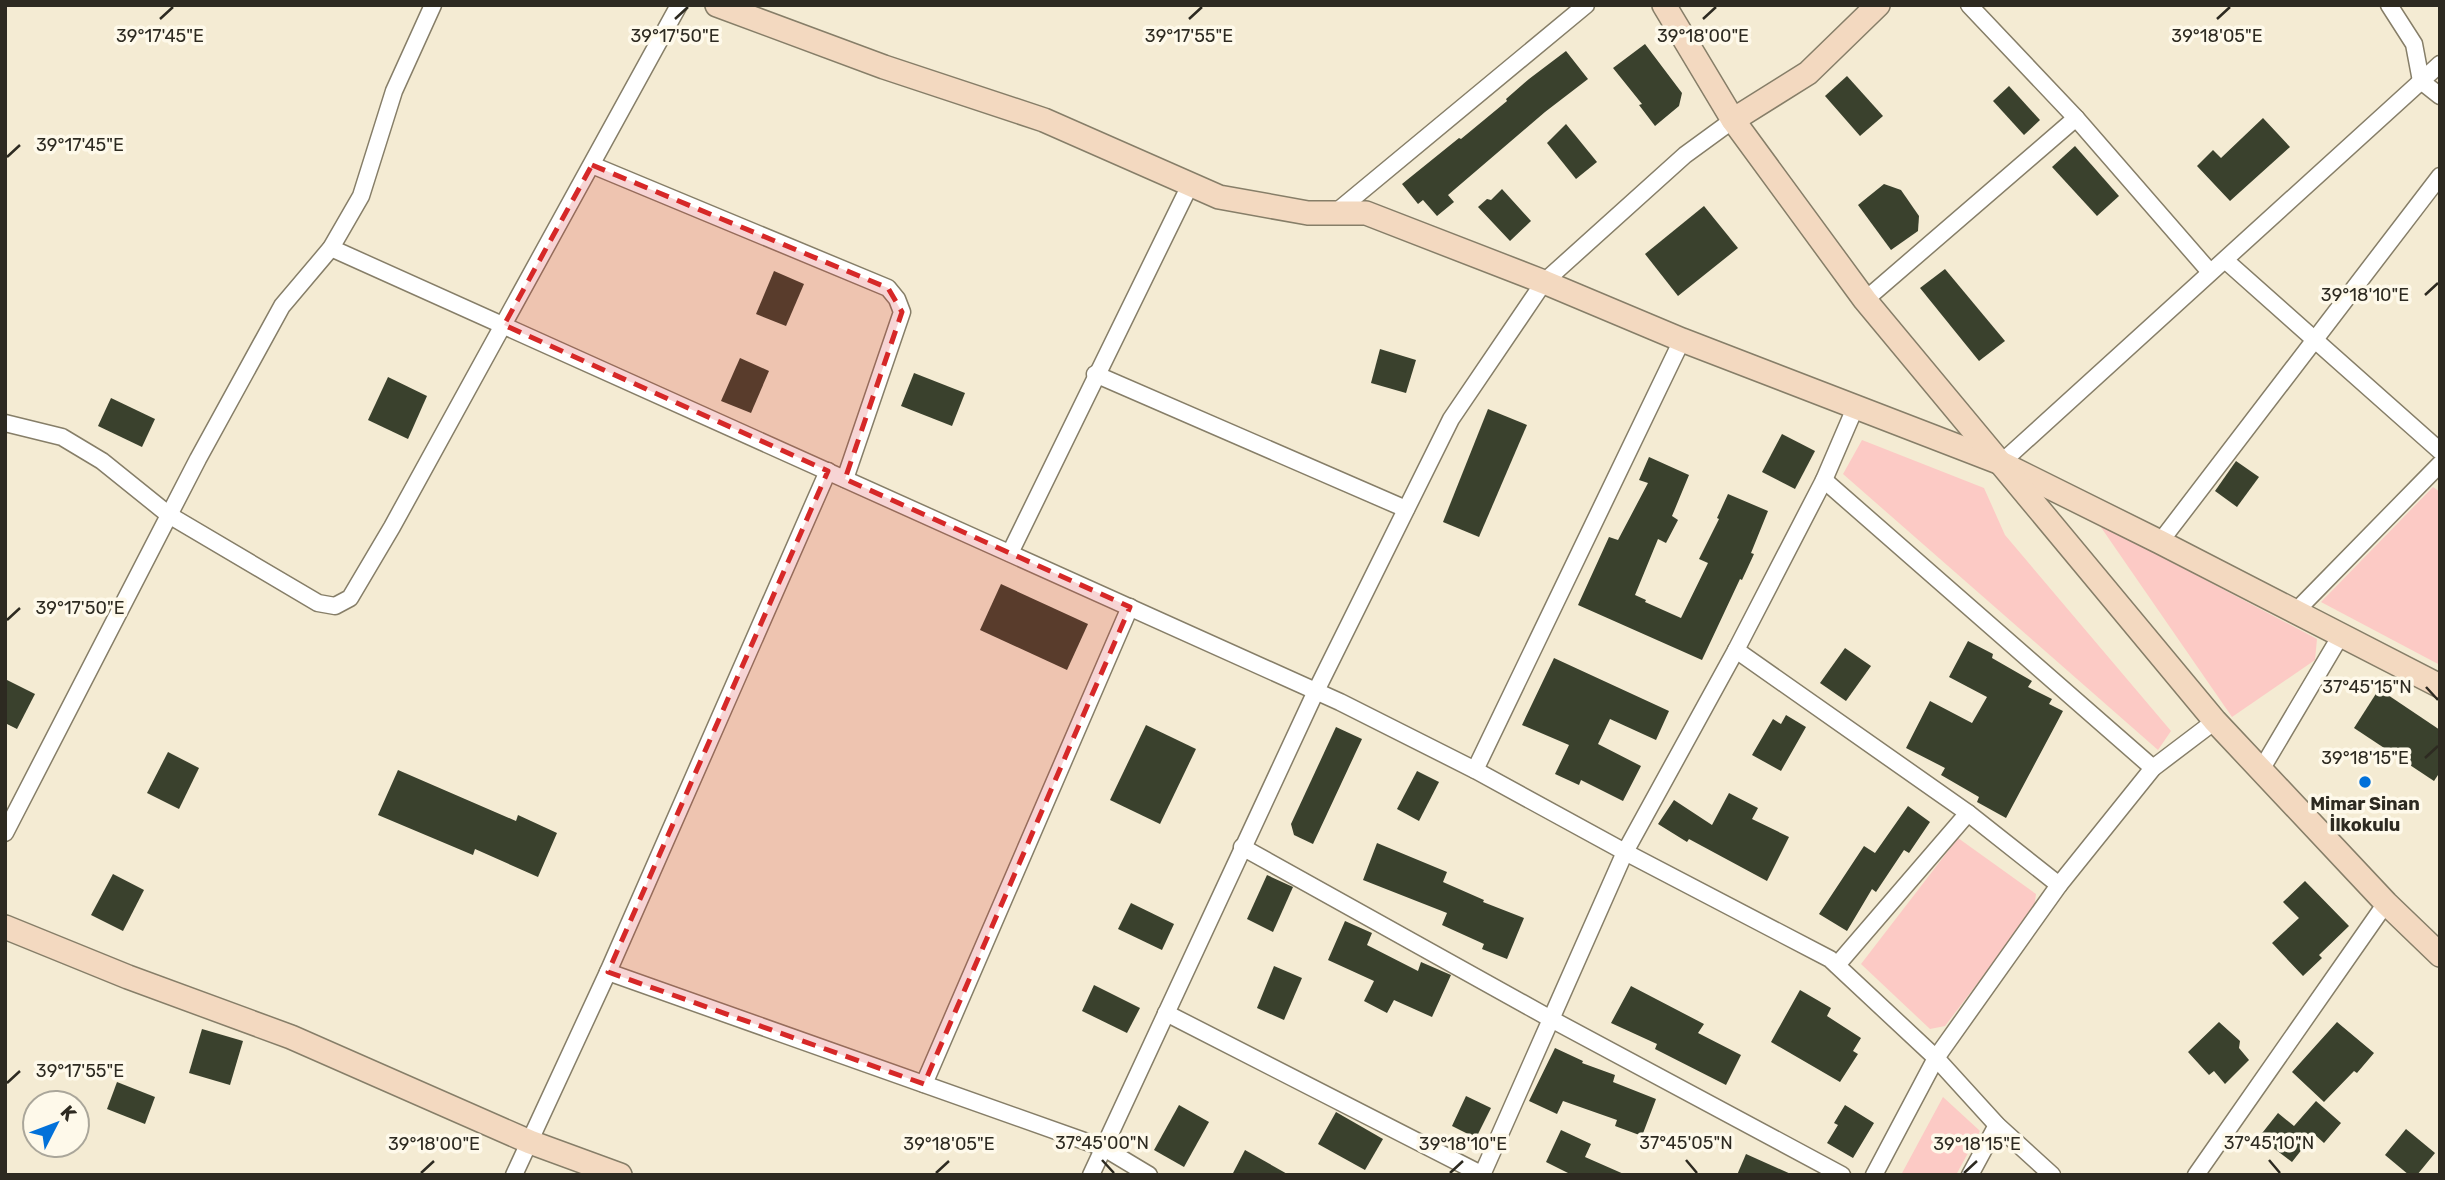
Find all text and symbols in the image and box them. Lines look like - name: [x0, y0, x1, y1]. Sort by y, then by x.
- text: 39°17'45"E: [116, 25, 204, 47]
- text: 39°17'50"E: [630, 25, 720, 47]
- text: 39°17'55"E: [1145, 25, 1233, 47]
- text: 39°18'00"E: [1657, 25, 1749, 47]
- text: 39°18'05"E: [2171, 25, 2263, 47]
- text: 39°17'45"E: [36, 134, 124, 156]
- text: 39°18'10"E: [2321, 284, 2409, 306]
- text: 39°17'50"E: [35, 597, 125, 619]
- text: 37°45'15"N: [2322, 676, 2412, 698]
- text: 39°18'15"E: [2321, 747, 2409, 769]
- marker: Mimar Sinan İlkokulu: [2357, 774, 2373, 790]
- place label: Mimar Sinan İlkokulu: [2310, 793, 2420, 836]
- text: 39°17'55"E: [36, 1060, 124, 1082]
- north arrow: [21, 1089, 91, 1159]
- text: K: [55, 1101, 81, 1126]
- text: 37°45'00"N: [1055, 1132, 1149, 1154]
- text: 37°45'05"N: [1639, 1132, 1733, 1154]
- text: 37°45'10"N: [2224, 1132, 2314, 1154]
- text: 39°18'00"E: [388, 1133, 480, 1155]
- text: 39°18'05"E: [903, 1133, 995, 1155]
- text: 39°18'10"E: [1419, 1133, 1507, 1155]
- text: 39°18'15"E: [1933, 1133, 2021, 1155]

